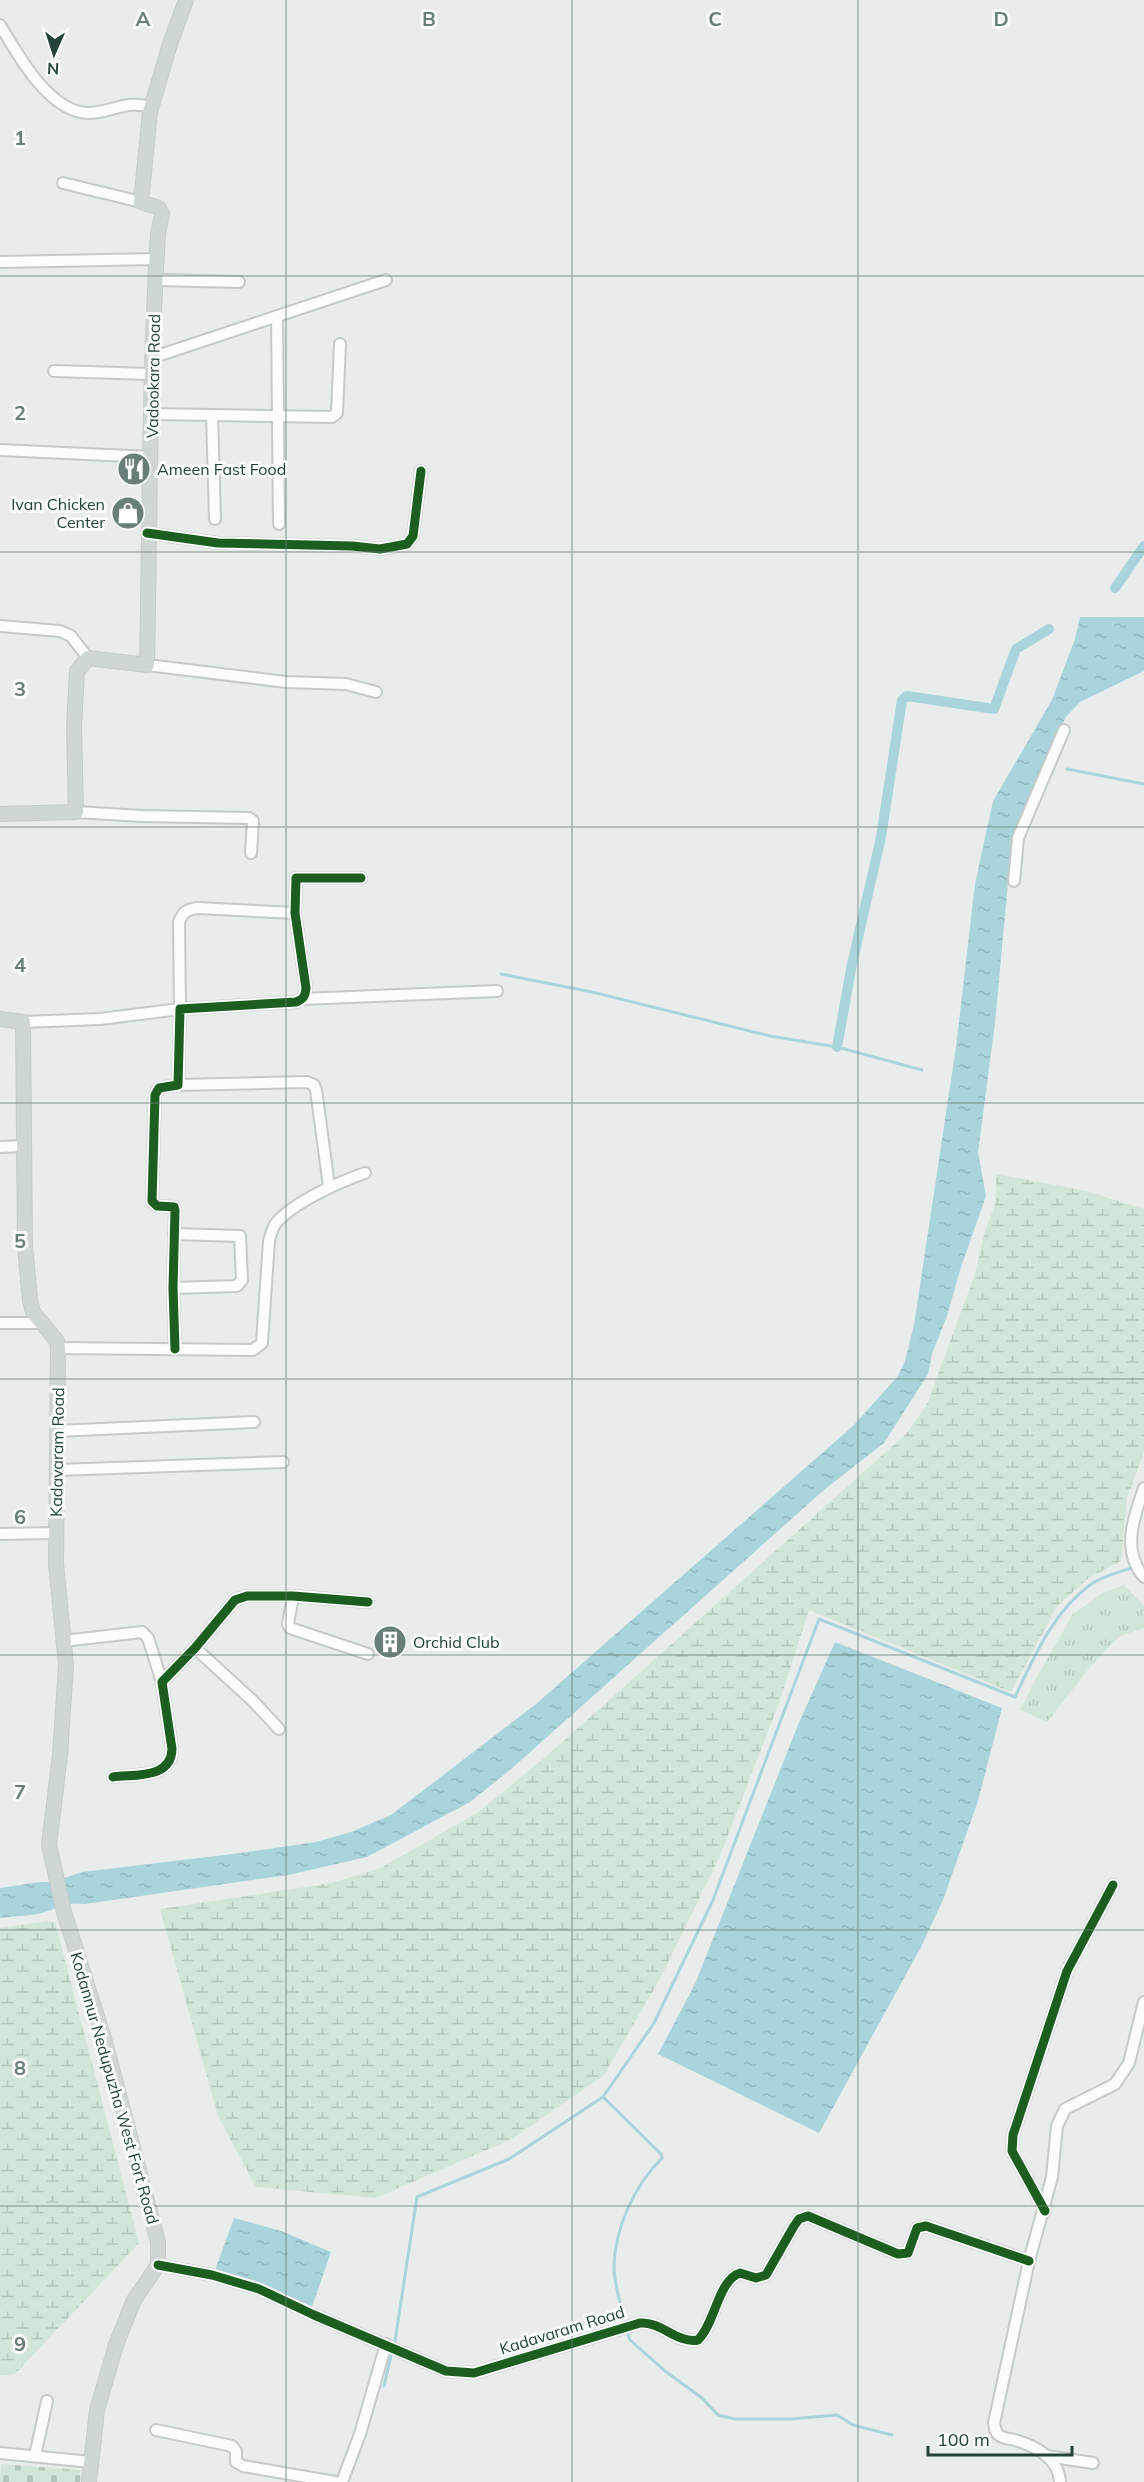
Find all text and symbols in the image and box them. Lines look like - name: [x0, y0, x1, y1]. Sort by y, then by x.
- text: A: [136, 6, 151, 31]
- text: B: [422, 6, 436, 31]
- text: C: [708, 6, 722, 31]
- text: D: [993, 6, 1009, 31]
- north arrow: [24, 24, 84, 84]
- text: N: [47, 59, 60, 79]
- text: 1: [14, 125, 26, 150]
- street label: Vadookara Road: [142, 314, 164, 438]
- text: 2: [14, 400, 26, 425]
- restaurant icon: Ameen Fast Food: [116, 451, 152, 487]
- place label: Ameen Fast Food: [157, 459, 286, 479]
- place label: Ivan Chicken Center: [11, 494, 105, 532]
- shop icon: Ivan Chicken Center: [110, 495, 146, 531]
- text: 3: [14, 676, 26, 701]
- text: 4: [14, 952, 26, 977]
- text: 5: [14, 1228, 26, 1253]
- street label: Kadavaram Road: [46, 1387, 68, 1517]
- text: 6: [14, 1504, 26, 1529]
- building icon: Orchid Club: [372, 1624, 408, 1660]
- place label: Orchid Club: [413, 1632, 500, 1652]
- text: 7: [14, 1779, 26, 1804]
- street label: Kodannur Nedupuzha West Fort Road: [66, 1950, 164, 2226]
- text: 8: [14, 2055, 26, 2080]
- street label: Kadavaram Road: [497, 2301, 627, 2359]
- text: 9: [14, 2331, 26, 2356]
- scale bar: [928, 2419, 1072, 2457]
- text: 100 m: [937, 2428, 990, 2451]

